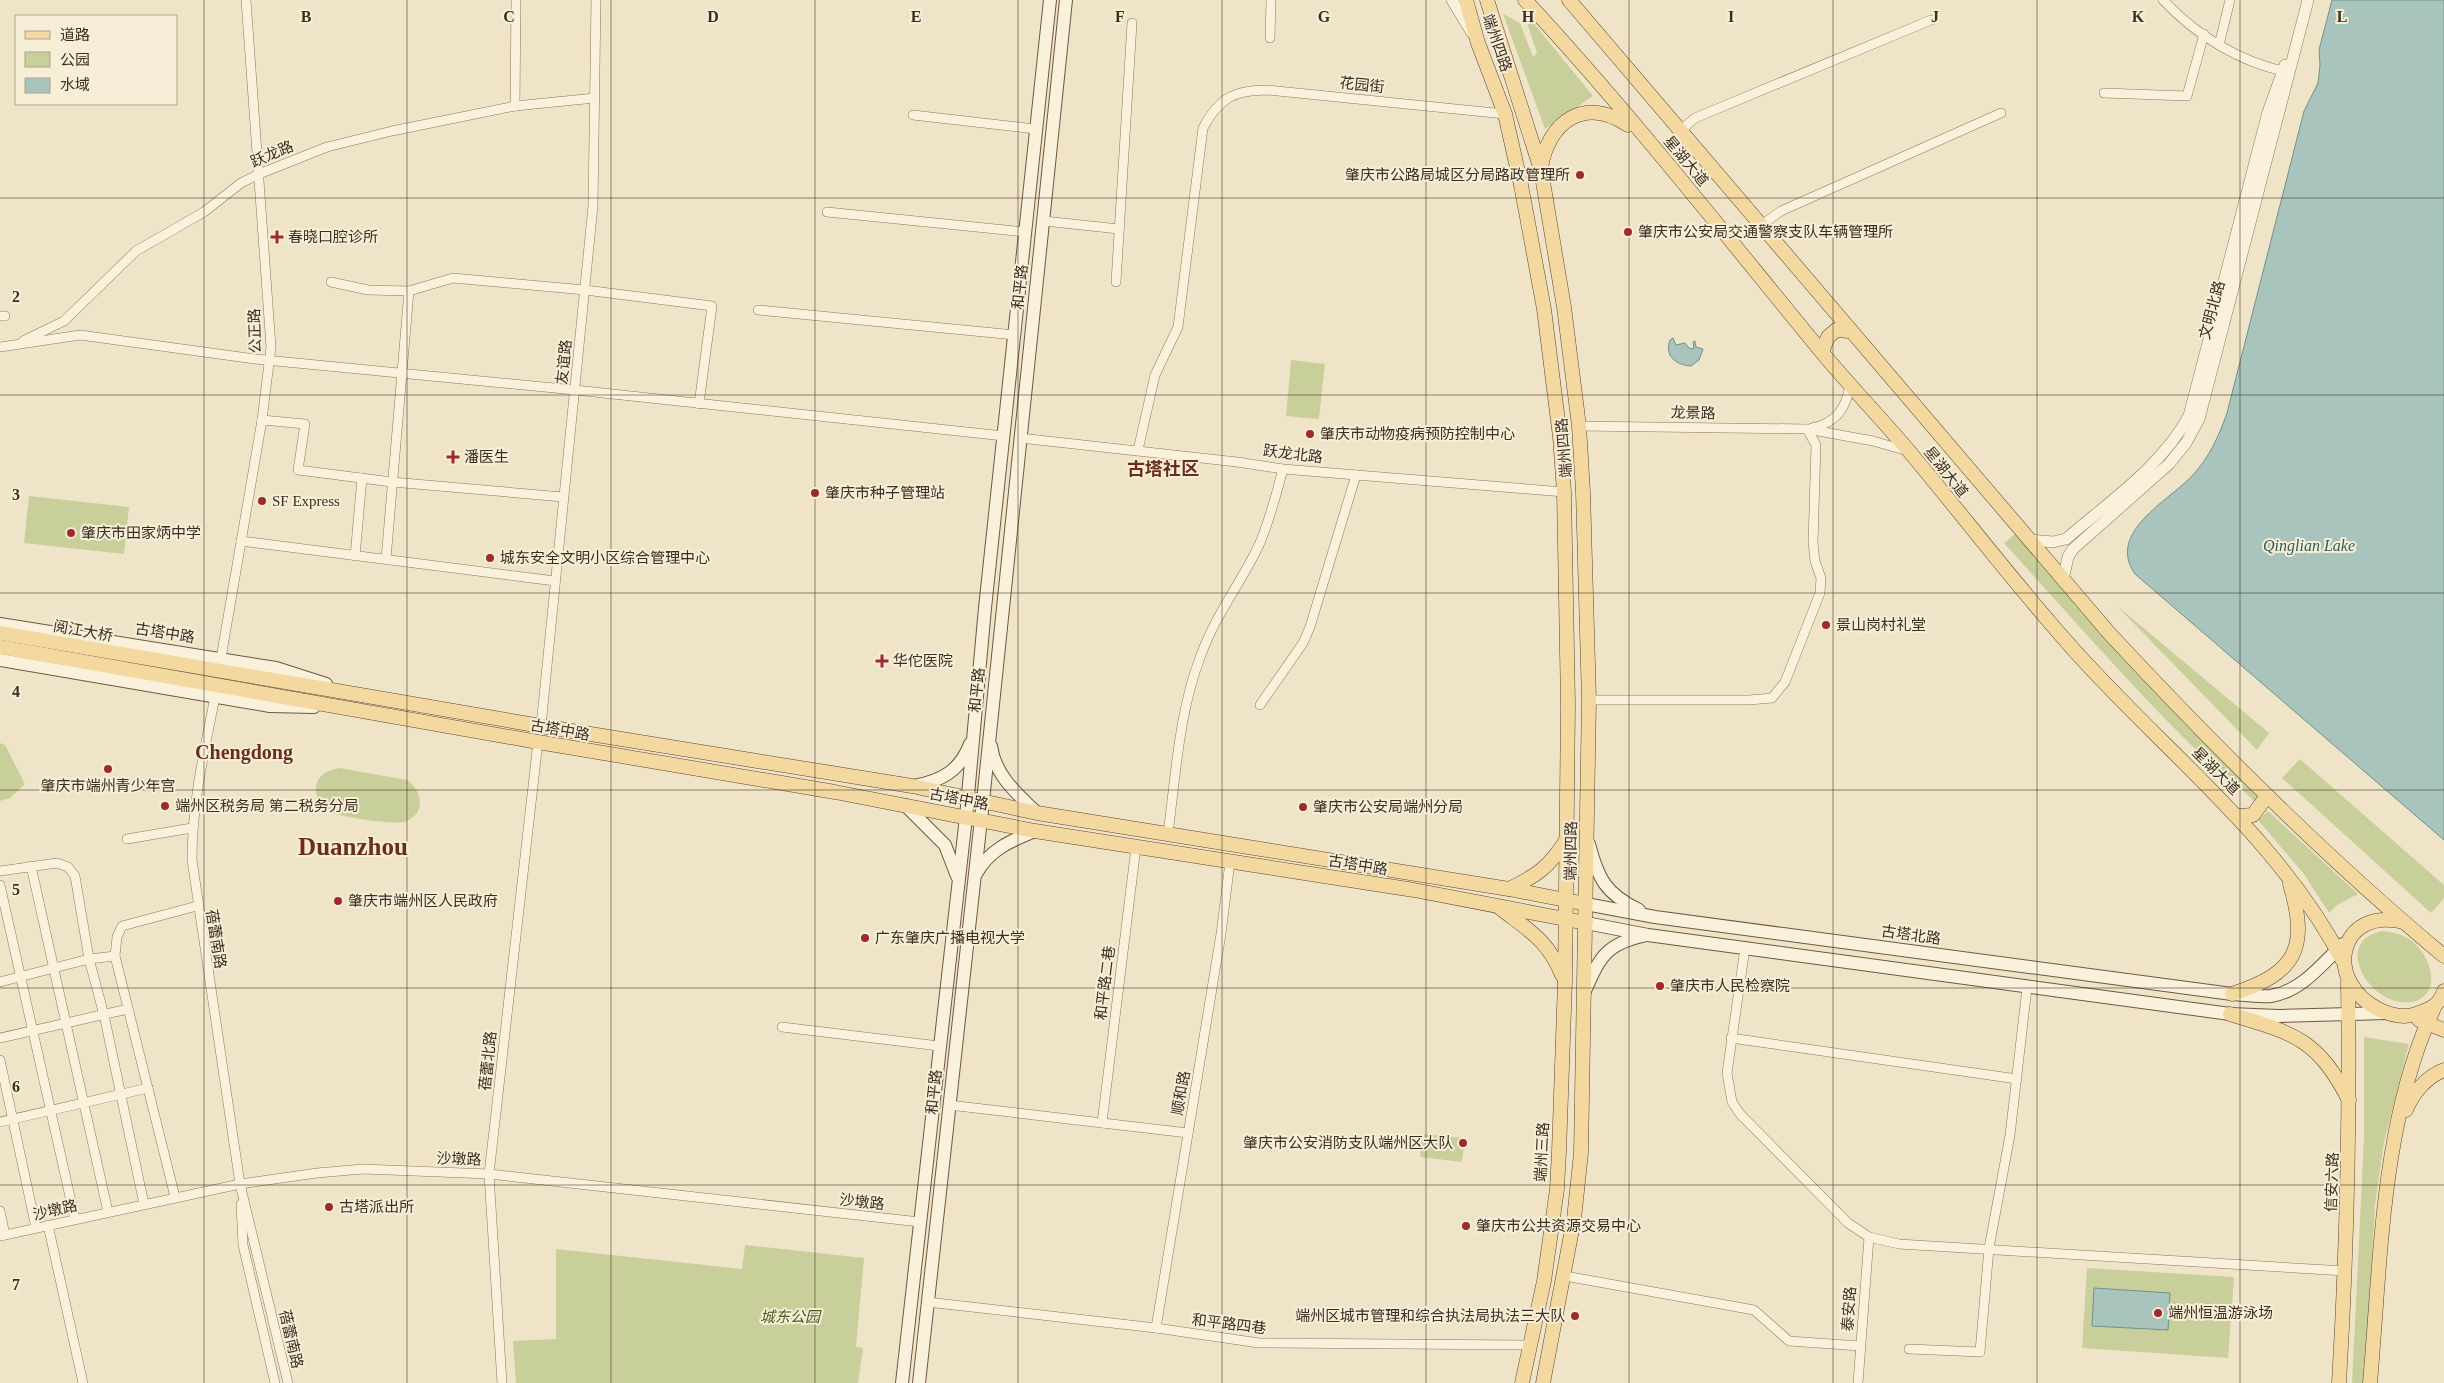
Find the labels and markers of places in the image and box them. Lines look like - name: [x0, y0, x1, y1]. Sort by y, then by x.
- place label: 肇庆市公路局城区分局路政管理所: [1345, 167, 1570, 183]
- marker: 肇庆市公路局城区分局路政管理所: [1574, 169, 1586, 181]
- place label: 肇庆市公安局交通警察支队车辆管理所: [1638, 224, 1893, 240]
- marker: 肇庆市公安局交通警察支队车辆管理所: [1622, 226, 1634, 238]
- place label: 春晓口腔诊所: [288, 229, 378, 245]
- marker: 春晓口腔诊所: [270, 230, 284, 244]
- place label: 肇庆市动物疫病预防控制中心: [1320, 425, 1515, 442]
- marker: 肇庆市动物疫病预防控制中心: [1304, 428, 1316, 440]
- place label: 潘医生: [464, 449, 509, 465]
- marker: 潘医生: [446, 450, 460, 464]
- place label: 肇庆市种子管理站: [825, 485, 945, 501]
- marker: 肇庆市种子管理站: [809, 487, 821, 499]
- place label: SF Express: [272, 493, 340, 509]
- marker: SF Express: [256, 495, 268, 507]
- place label: 肇庆市田家炳中学: [81, 525, 201, 541]
- marker: 肇庆市田家炳中学: [65, 527, 77, 539]
- place label: 城东安全文明小区综合管理中心: [500, 550, 710, 566]
- marker: 城东安全文明小区综合管理中心: [484, 552, 496, 564]
- place label: 景山岗村礼堂: [1836, 616, 1926, 633]
- marker: 景山岗村礼堂: [1820, 619, 1832, 631]
- place label: 华佗医院: [893, 652, 953, 669]
- marker: 华佗医院: [875, 654, 889, 668]
- marker: 肇庆市端州青少年宫: [102, 763, 114, 775]
- place label: 肇庆市端州青少年宫: [40, 777, 176, 794]
- place label: 端州区税务局 第二税务分局: [175, 797, 359, 814]
- place label: 肇庆市公安局端州分局: [1313, 798, 1463, 815]
- marker: 端州区税务局 第二税务分局: [159, 800, 171, 812]
- marker: 肇庆市公安局端州分局: [1297, 801, 1309, 813]
- place label: 肇庆市端州区人民政府: [348, 892, 498, 909]
- marker: 肇庆市端州区人民政府: [332, 895, 344, 907]
- place label: 广东肇庆广播电视大学: [875, 930, 1025, 946]
- marker: 广东肇庆广播电视大学: [859, 932, 871, 944]
- place label: 肇庆市人民检察院: [1670, 977, 1790, 994]
- marker: 肇庆市人民检察院: [1654, 980, 1666, 992]
- place label: 肇庆市公安消防支队端州区大队: [1243, 1134, 1453, 1151]
- marker: 肇庆市公安消防支队端州区大队: [1457, 1137, 1469, 1149]
- place label: 古塔派出所: [339, 1199, 414, 1215]
- marker: 古塔派出所: [323, 1201, 335, 1213]
- place label: 肇庆市公共资源交易中心: [1476, 1218, 1641, 1234]
- marker: 肇庆市公共资源交易中心: [1460, 1220, 1472, 1232]
- place label: 端州恒温游泳场: [2168, 1304, 2273, 1321]
- place label: 端州区城市管理和综合执法局执法三大队: [1295, 1307, 1565, 1324]
- marker: 端州恒温游泳场: [2152, 1307, 2164, 1319]
- marker: 端州区城市管理和综合执法局执法三大队: [1569, 1310, 1581, 1322]

